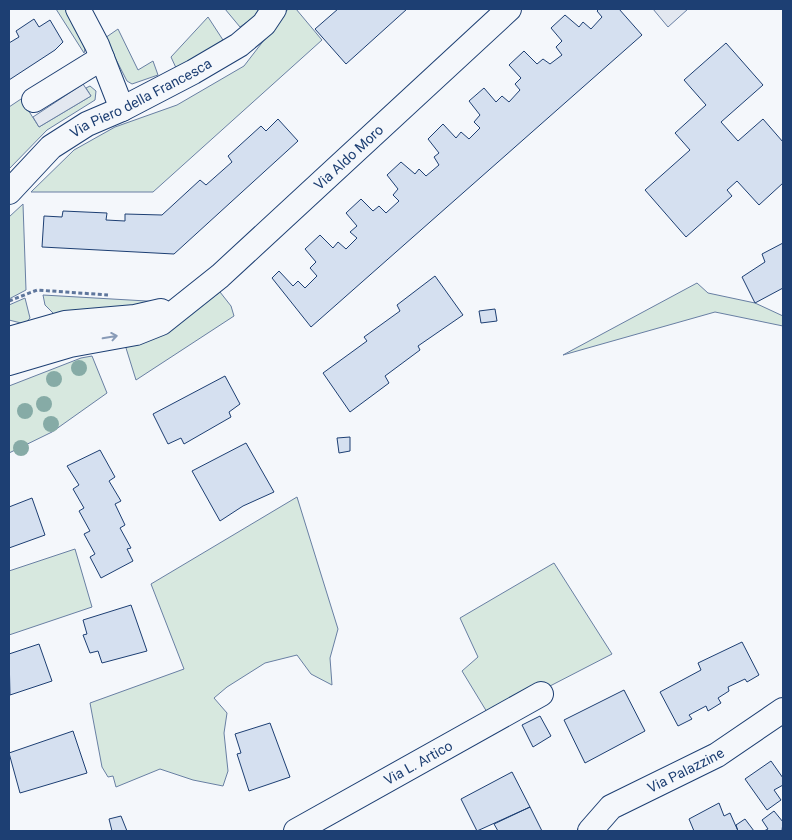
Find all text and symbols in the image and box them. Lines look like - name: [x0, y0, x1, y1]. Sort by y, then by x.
- street label: Via Piero della Francesca: [67, 55, 214, 141]
- street label: Via Aldo Moro: [311, 121, 386, 193]
- one-way arrow: [102, 332, 118, 342]
- street label: Via L. Artico: [381, 737, 455, 788]
- street label: Via Palazzine: [645, 745, 727, 796]

